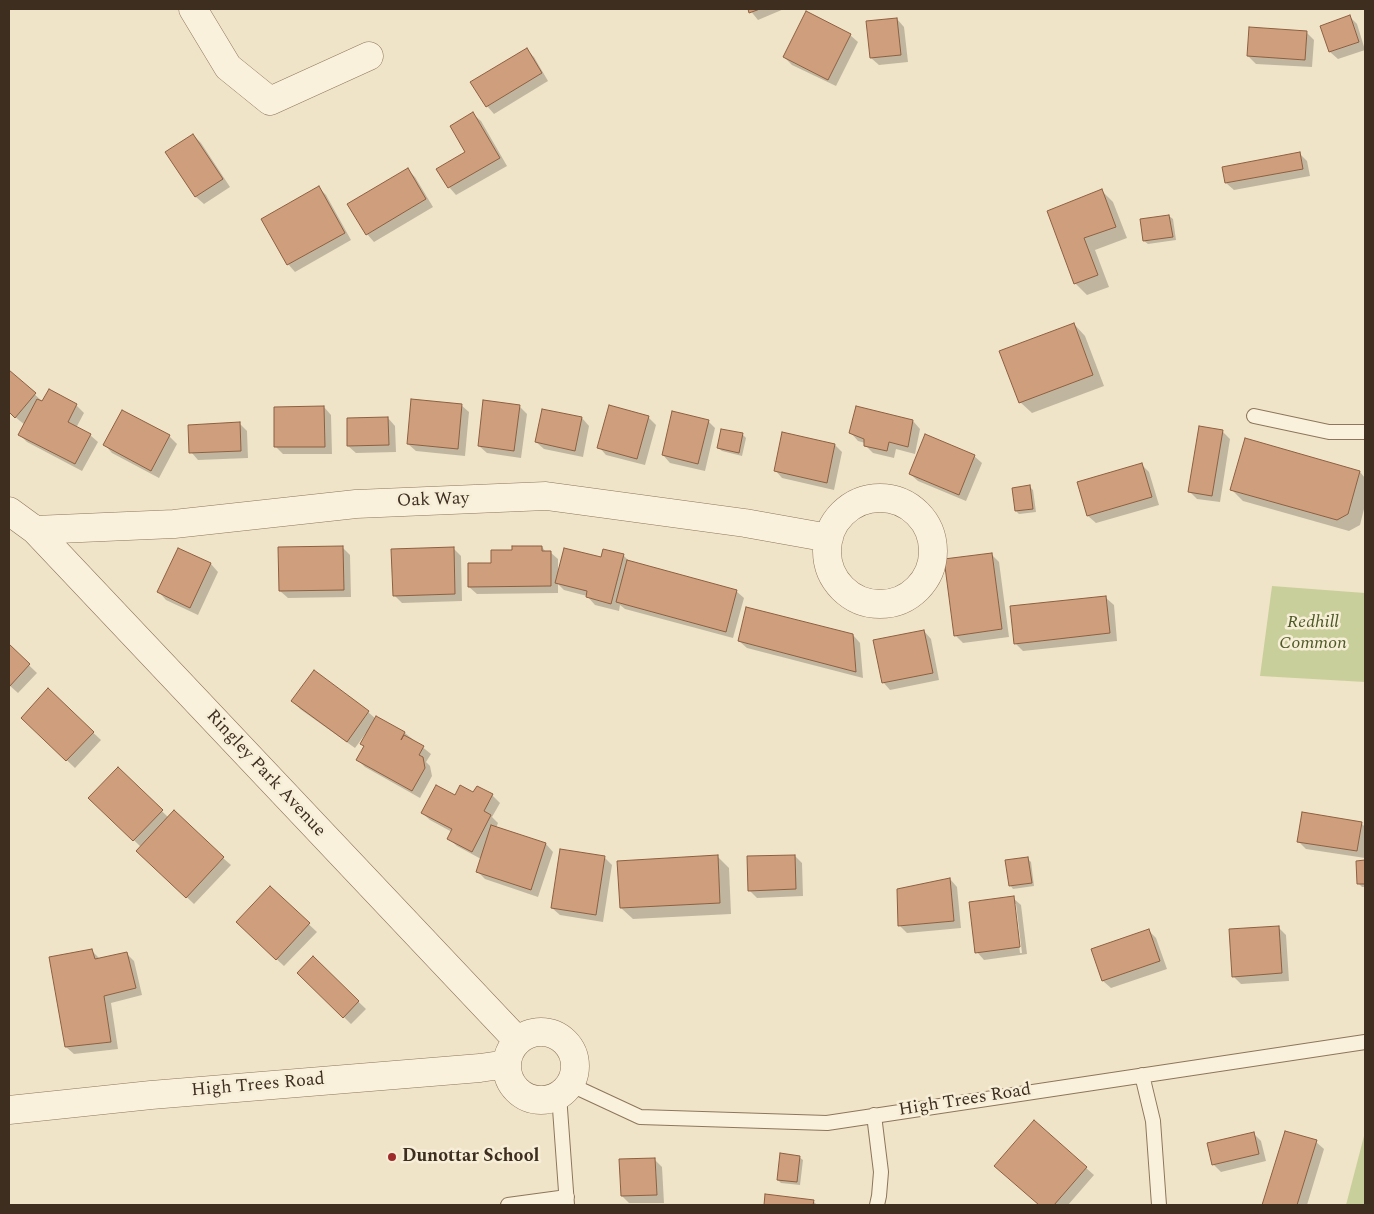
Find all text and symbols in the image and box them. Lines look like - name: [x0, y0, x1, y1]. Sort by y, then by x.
- street label: Oak Way: [396, 489, 470, 513]
- park label: Redhill Common: [1279, 612, 1347, 654]
- street label: Ringley Park Avenue: [201, 706, 329, 842]
- street label: High Trees Road: [190, 1069, 326, 1103]
- street label: High Trees Road: [897, 1080, 1033, 1122]
- place label: Dunottar School: [402, 1146, 539, 1168]
- marker: Dunottar School: [386, 1151, 398, 1163]

